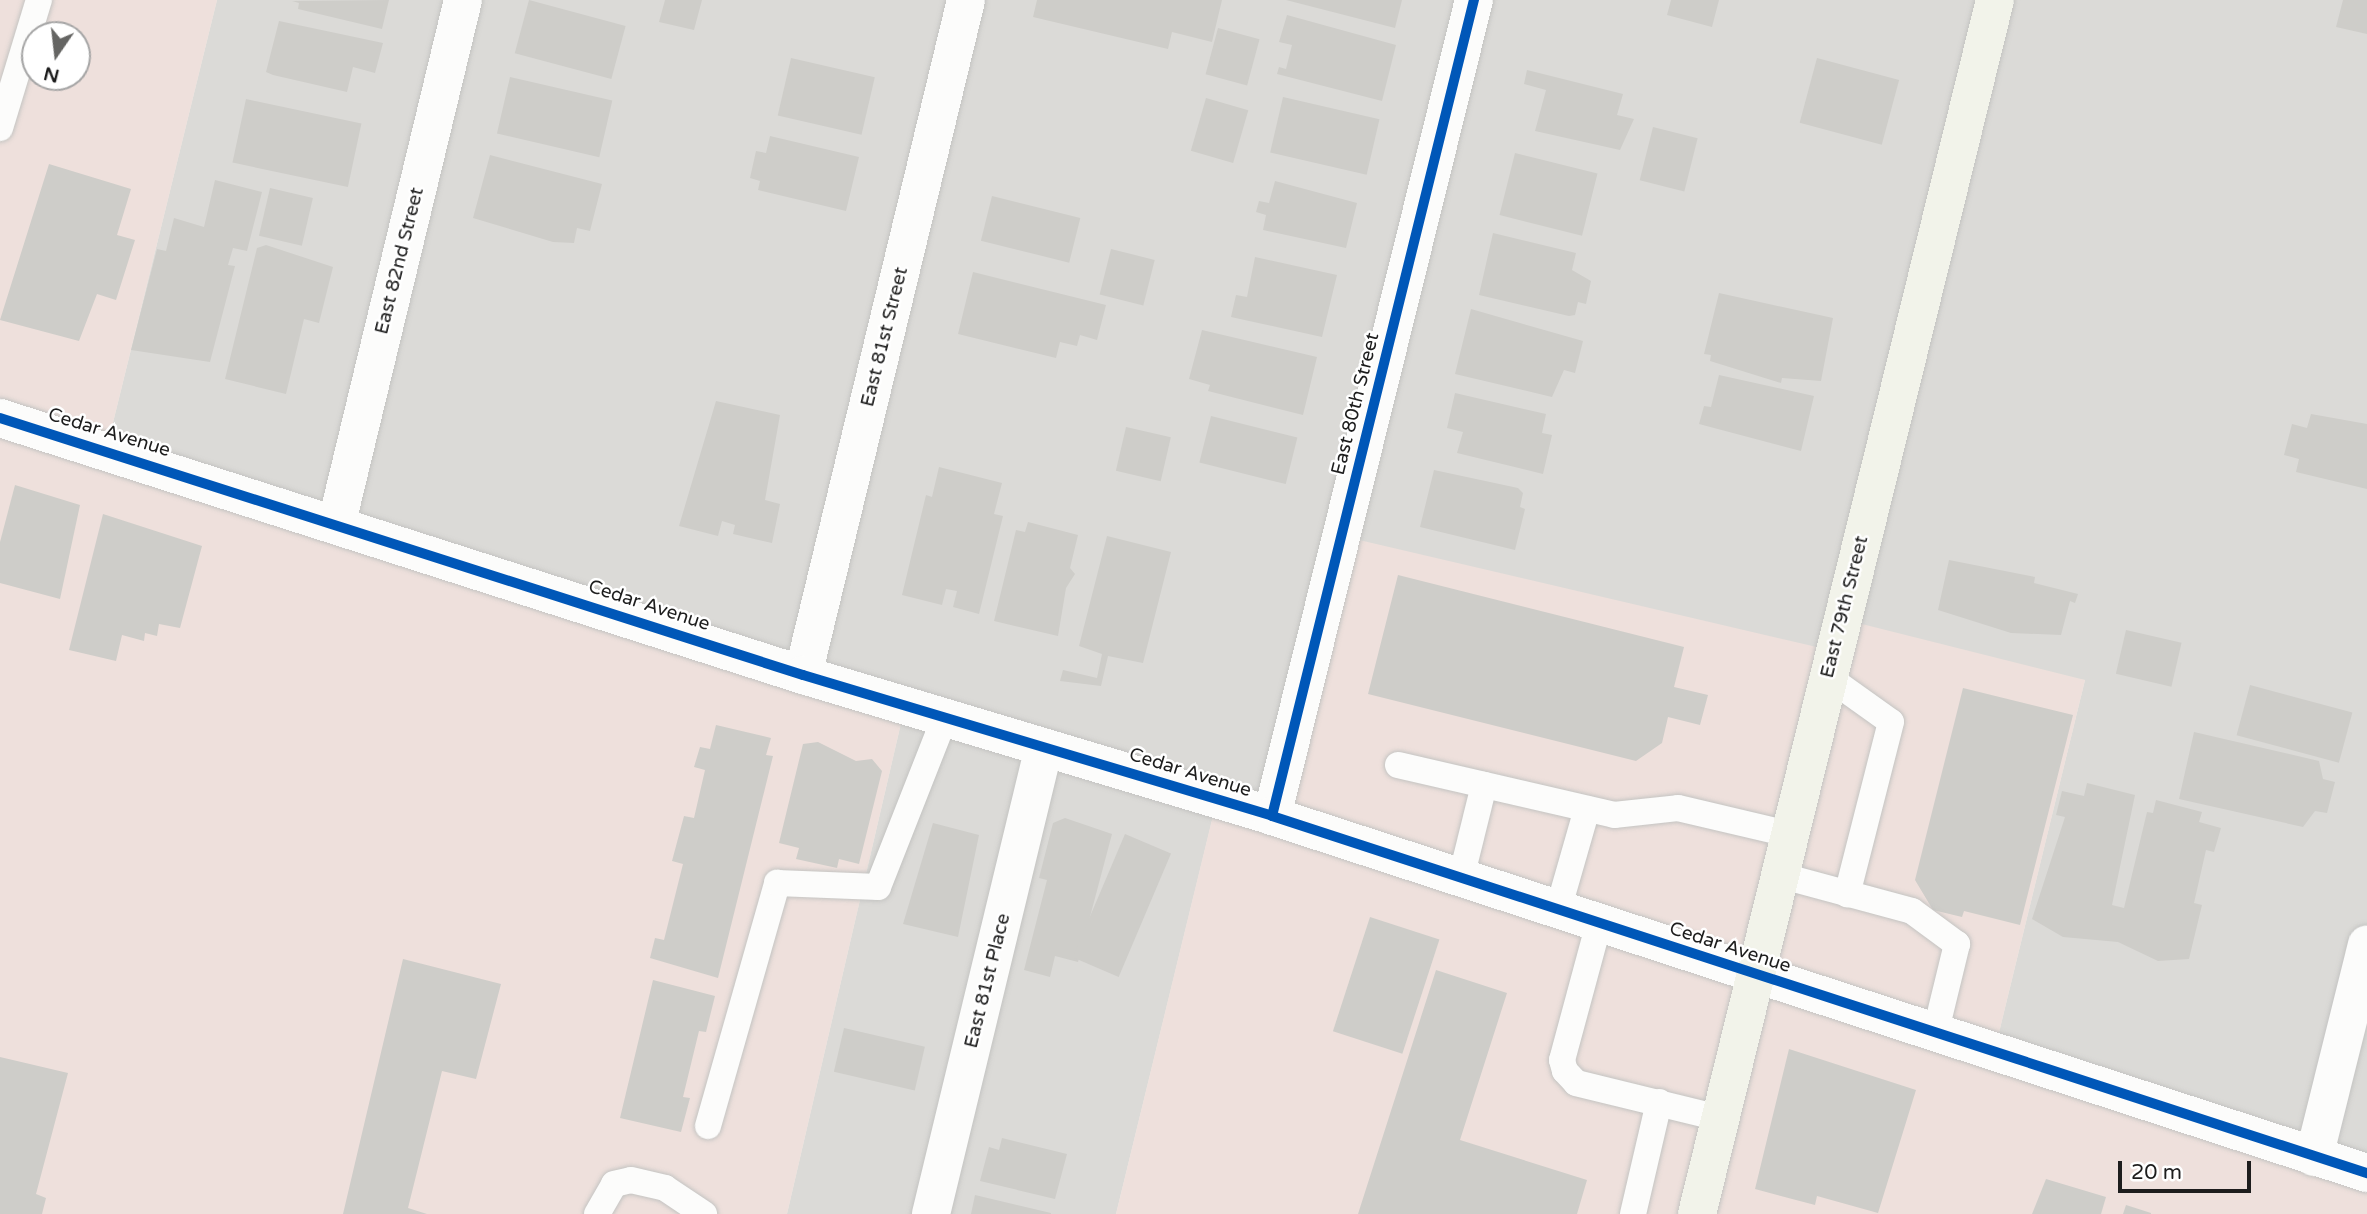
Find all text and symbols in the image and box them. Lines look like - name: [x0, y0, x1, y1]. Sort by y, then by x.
- north arrow: [21, 21, 91, 91]
- text: N: [41, 62, 61, 87]
- street label: East 82nd Street: [371, 185, 429, 337]
- street label: East 81st Street: [857, 265, 913, 409]
- street label: East 80th Street: [1327, 330, 1385, 478]
- street label: Cedar Avenue: [45, 404, 173, 462]
- street label: East 79th Street: [1816, 533, 1874, 681]
- street label: Cedar Avenue: [585, 576, 713, 636]
- street label: Cedar Avenue: [1126, 744, 1254, 802]
- street label: East 81st Place: [960, 911, 1016, 1051]
- street label: Cedar Avenue: [1666, 918, 1794, 978]
- scale bar: [2122, 1148, 2255, 1192]
- text: 20 m: [2131, 1160, 2182, 1185]

